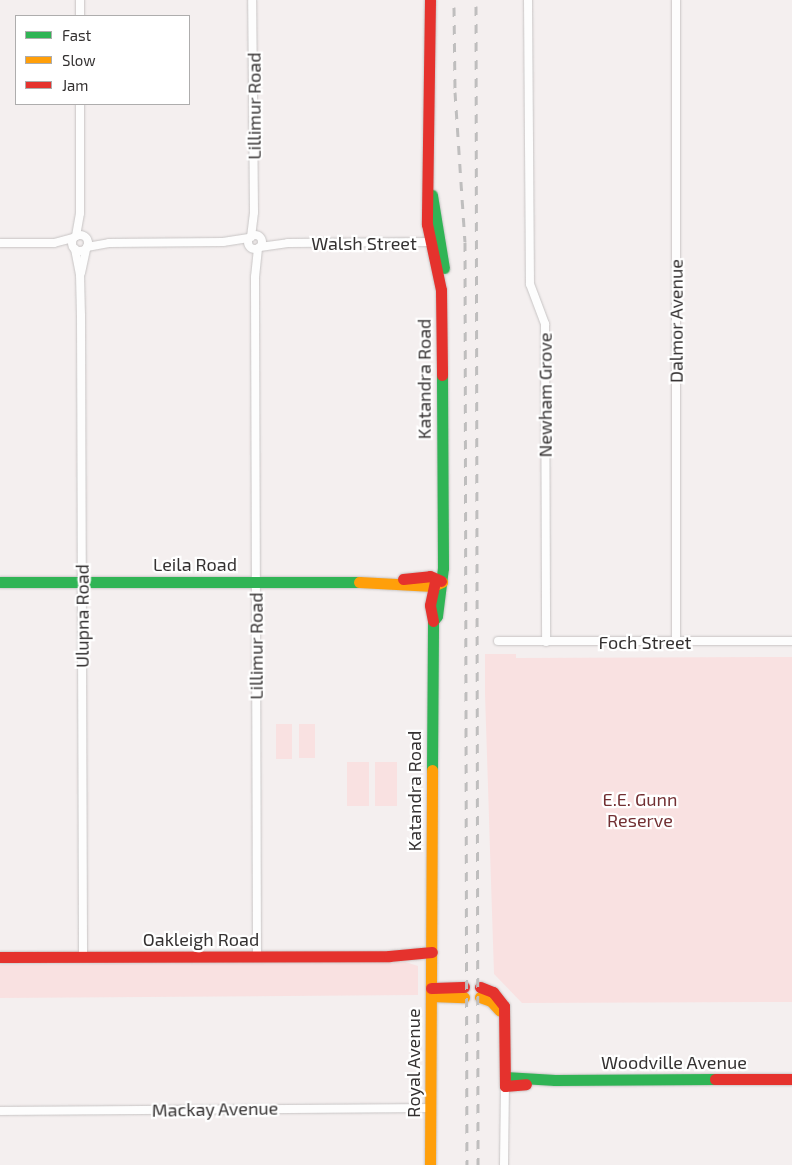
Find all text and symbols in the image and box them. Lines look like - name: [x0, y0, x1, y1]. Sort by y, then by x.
- legend: [15, 15, 190, 105]
- text: Fast: [62, 26, 91, 44]
- text: Slow: [62, 51, 96, 69]
- street label: Lillimur Road: [243, 52, 265, 160]
- text: Jam: [62, 76, 88, 94]
- street label: Walsh Street: [311, 232, 417, 254]
- street label: Dalmor Avenue: [665, 259, 687, 383]
- street label: Katandra Road: [413, 319, 435, 439]
- street label: Newham Grove: [534, 333, 556, 457]
- street label: Leila Road: [153, 553, 237, 575]
- street label: Ulupna Road: [71, 564, 93, 668]
- street label: Lillimur Road: [245, 592, 267, 700]
- street label: Foch Street: [599, 631, 691, 653]
- street label: Katandra Road: [403, 731, 425, 851]
- park label: E.E. Gunn Reserve: [603, 789, 677, 832]
- street label: Oakleigh Road: [143, 928, 259, 950]
- street label: Royal Avenue: [402, 1008, 424, 1118]
- street label: Woodville Avenue: [601, 1051, 747, 1073]
- street label: Mackay Avenue: [151, 1097, 279, 1121]

